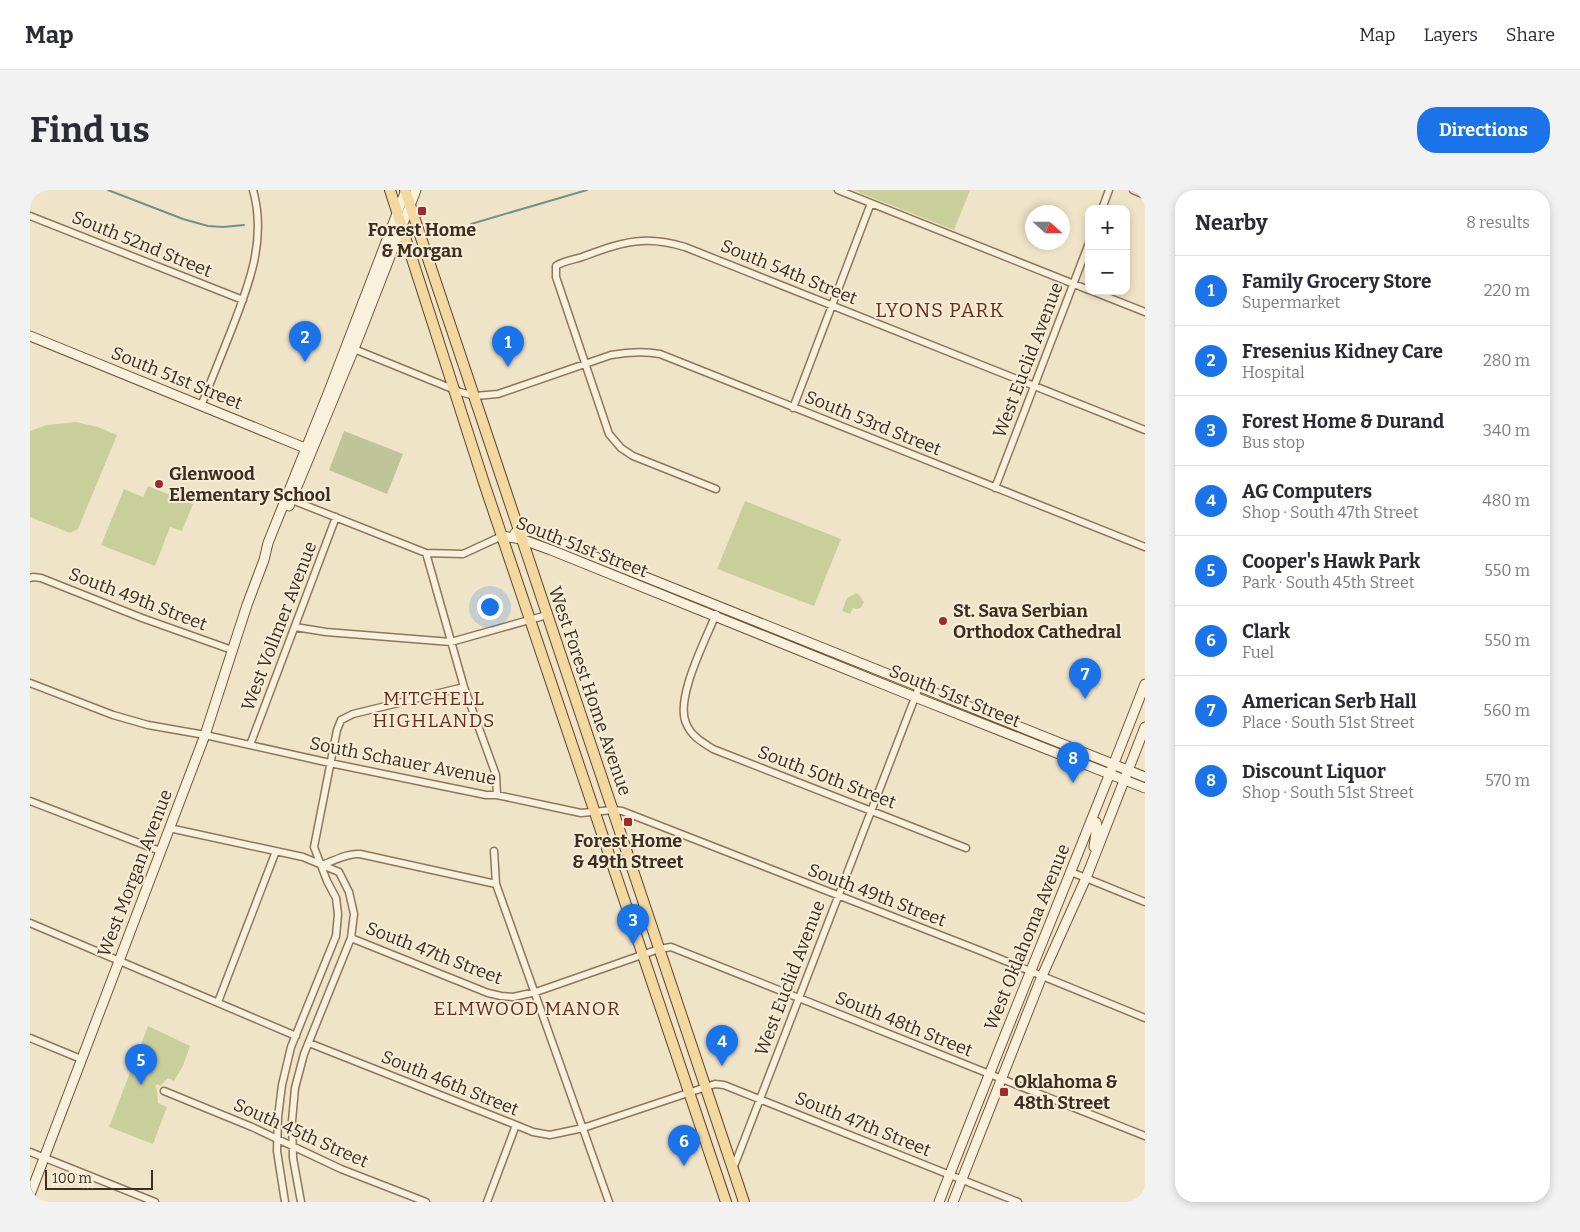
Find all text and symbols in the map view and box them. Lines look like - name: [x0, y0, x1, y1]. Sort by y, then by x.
- text: Map: [25, 21, 74, 49]
- text: Map: [1359, 24, 1395, 46]
- text: Layers: [1423, 24, 1478, 46]
- text: Share: [1506, 24, 1555, 46]
- button: Directions: [1417, 107, 1550, 153]
- text: Find us: [30, 109, 150, 151]
- marker: Forest Home & Morgan: [416, 205, 428, 217]
- north arrow: [1025, 205, 1070, 250]
- map controls: [1085, 205, 1130, 295]
- button: +: [1085, 205, 1130, 250]
- street label: South 52nd Street: [69, 206, 216, 282]
- text: Nearby: [1195, 210, 1268, 236]
- text: 8 results: [1466, 213, 1530, 232]
- place label: Forest Home & Morgan: [368, 219, 476, 262]
- street label: South 54th Street: [718, 235, 861, 310]
- button: −: [1085, 250, 1130, 295]
- text: Family Grocery Store: [1242, 270, 1431, 293]
- street label: West Euclid Avenue: [988, 279, 1068, 441]
- text: 1: [1208, 281, 1214, 300]
- text: 220 m: [1484, 281, 1530, 300]
- text: Supermarket: [1242, 293, 1340, 312]
- district label: LYONS PARK: [875, 298, 1005, 322]
- pin: 2: [289, 321, 321, 362]
- pin: 1: [492, 326, 524, 367]
- text: Fresenius Kidney Care: [1242, 340, 1443, 363]
- street label: South 51st Street: [108, 342, 246, 414]
- text: 2: [1206, 351, 1216, 370]
- text: 280 m: [1483, 351, 1530, 370]
- text: Hospital: [1242, 363, 1305, 382]
- street label: South 53rd Street: [802, 386, 945, 461]
- text: Forest Home & Durand: [1242, 410, 1444, 433]
- text: 3: [1206, 421, 1216, 440]
- text: 340 m: [1483, 421, 1530, 440]
- text: Bus stop: [1242, 433, 1305, 452]
- place label: Glenwood Elementary School: [169, 463, 331, 506]
- marker: Glenwood Elementary School: [153, 478, 165, 490]
- text: AG Computers: [1242, 480, 1372, 503]
- text: 4: [1206, 491, 1216, 510]
- text: 480 m: [1482, 491, 1530, 510]
- text: Shop · South 47th Street: [1242, 503, 1418, 522]
- street label: South 51st Street: [513, 512, 651, 582]
- street label: West Vollmer Avenue: [237, 538, 321, 714]
- text: Cooper's Hawk Park: [1242, 550, 1420, 573]
- text: 5: [1207, 561, 1215, 580]
- text: 550 m: [1484, 561, 1530, 580]
- street label: South 49th Street: [66, 563, 211, 636]
- text: Park · South 45th Street: [1242, 573, 1415, 592]
- street label: West Forest Home Avenue: [544, 584, 636, 798]
- your location: [477, 594, 503, 620]
- place label: St. Sava Serbian Orthodox Cathedral: [953, 600, 1122, 643]
- marker: St. Sava Serbian Orthodox Cathedral: [937, 615, 949, 627]
- text: Clark: [1242, 620, 1290, 643]
- text: 6: [1206, 631, 1216, 650]
- text: 550 m: [1484, 631, 1530, 650]
- text: Fuel: [1242, 643, 1274, 662]
- pin: 7: [1069, 658, 1101, 699]
- street label: South 51st Street: [886, 660, 1024, 732]
- district label: MITCHELL HIGHLANDS: [373, 687, 495, 732]
- text: American Serb Hall: [1242, 690, 1417, 713]
- text: 7: [1207, 701, 1215, 720]
- text: 560 m: [1483, 701, 1530, 720]
- text: Place · South 51st Street: [1242, 713, 1415, 732]
- street label: South Schauer Avenue: [308, 732, 498, 790]
- street label: South 50th Street: [755, 741, 900, 814]
- pin: 8: [1057, 742, 1089, 783]
- text: Discount Liquor: [1242, 760, 1386, 783]
- text: 8: [1206, 771, 1216, 790]
- text: 570 m: [1485, 771, 1530, 790]
- text: Shop · South 51st Street: [1242, 783, 1414, 802]
- street label: West Morgan Avenue: [93, 786, 177, 960]
- marker: Forest Home & 49th Street: [622, 816, 634, 828]
- place label: Forest Home & 49th Street: [572, 830, 684, 873]
- street label: West Oklahoma Avenue: [980, 841, 1074, 1033]
- street label: South 49th Street: [805, 859, 950, 932]
- street label: West Euclid Avenue: [750, 897, 830, 1059]
- pin: 3: [617, 904, 649, 945]
- street label: South 47th Street: [363, 917, 506, 989]
- street label: South 48th Street: [832, 986, 976, 1062]
- district label: ELMWOOD MANOR: [433, 997, 621, 1020]
- pin: 4: [706, 1025, 738, 1066]
- pin: 5: [125, 1044, 157, 1085]
- street label: South 46th Street: [378, 1045, 522, 1121]
- place label: Oklahoma & 48th Street: [1014, 1071, 1118, 1114]
- marker: Oklahoma & 48th Street: [998, 1086, 1010, 1098]
- street label: South 47th Street: [792, 1087, 935, 1161]
- street label: South 45th Street: [230, 1093, 372, 1173]
- pin: 6: [668, 1125, 700, 1166]
- scale bar: [45, 1167, 152, 1190]
- text: 100 m: [52, 1170, 92, 1187]

